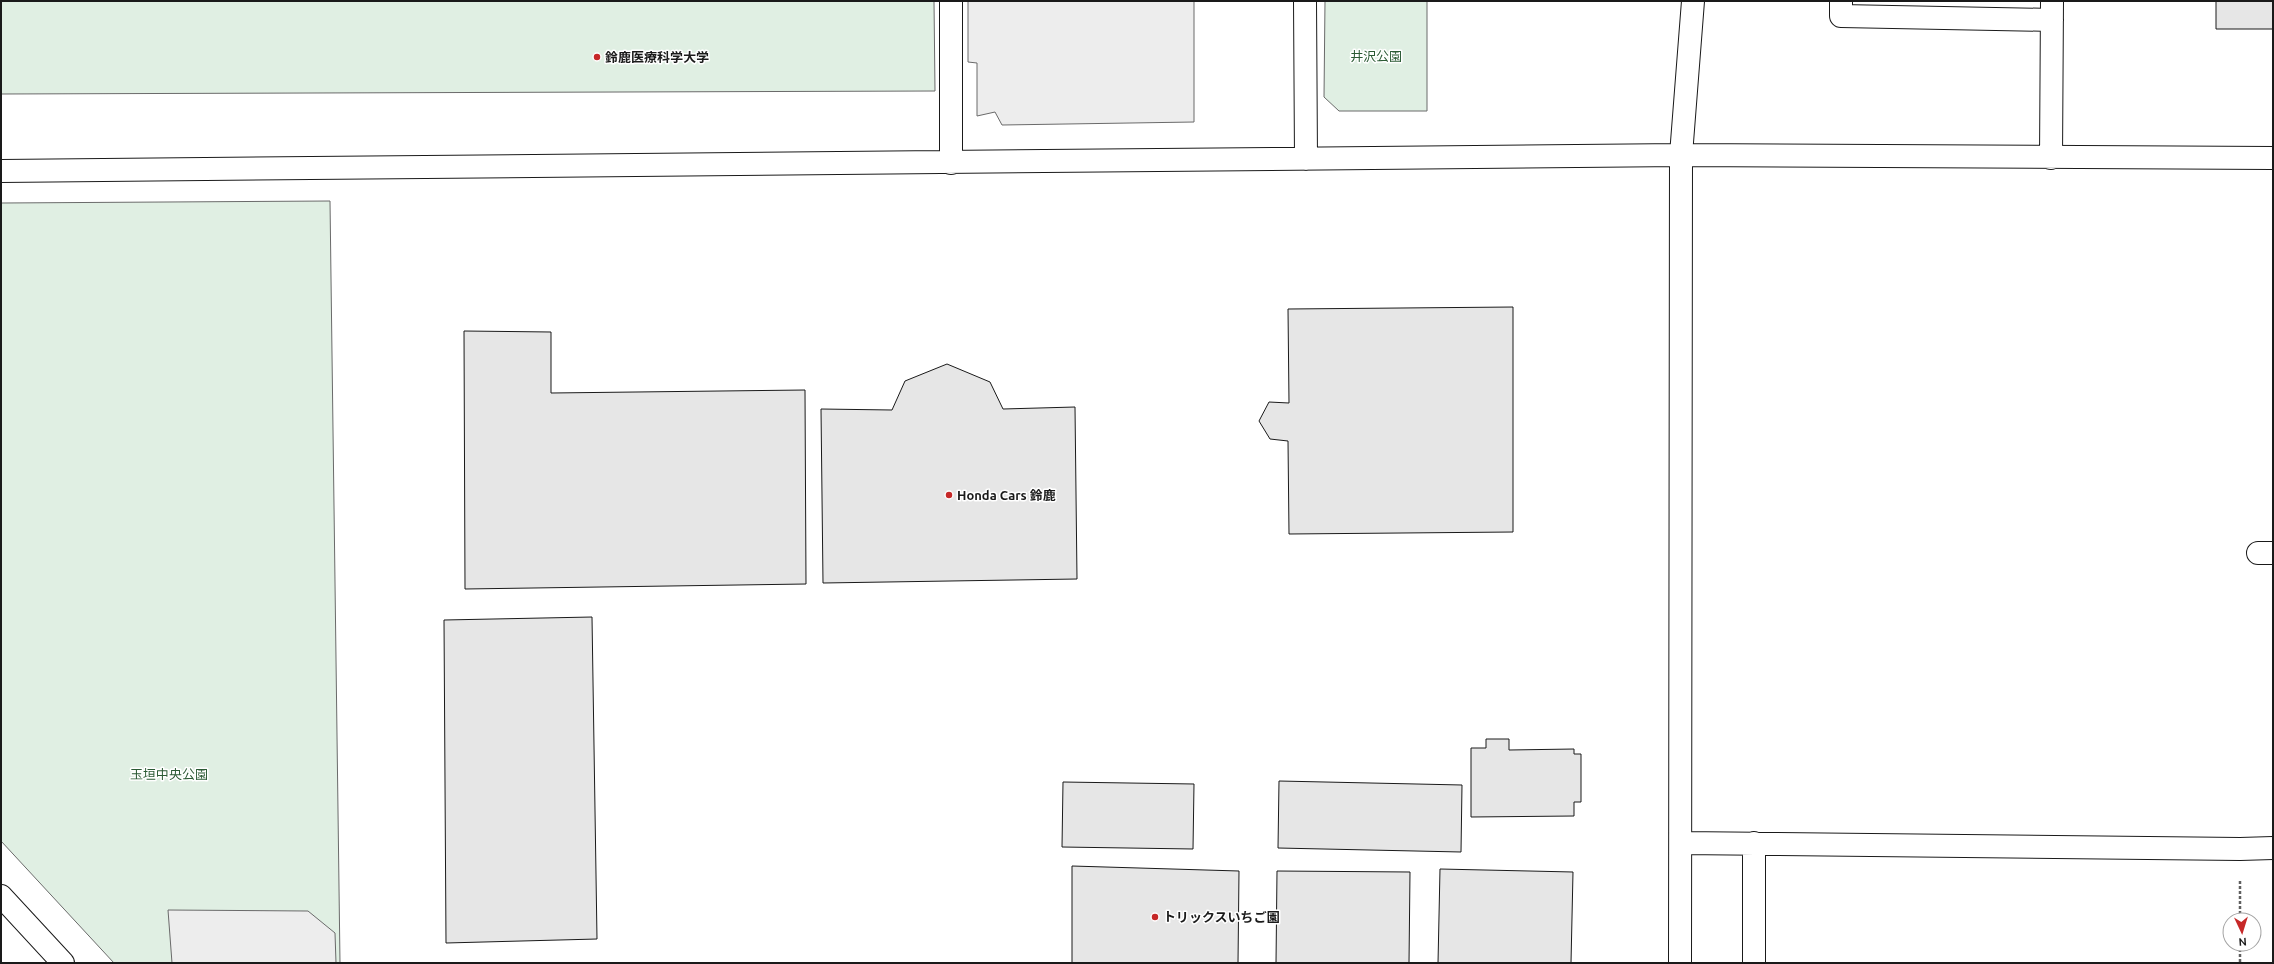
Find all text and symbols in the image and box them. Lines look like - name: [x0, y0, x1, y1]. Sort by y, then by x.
- park label: 井沢公園: [1350, 49, 1402, 63]
- place label: 鈴鹿医療科学大学: [605, 50, 709, 64]
- marker: 鈴鹿医療科学大学: [592, 52, 602, 62]
- place label: Honda Cars 鈴鹿: [957, 488, 1056, 502]
- marker: Honda Cars 鈴鹿: [944, 490, 954, 500]
- park label: 玉垣中央公園: [130, 767, 208, 781]
- place label: トリックスいちご園: [1163, 910, 1280, 924]
- marker: トリックスいちご園: [1150, 912, 1160, 922]
- north arrow: [2222, 912, 2262, 952]
- text: N: [2238, 936, 2247, 948]

